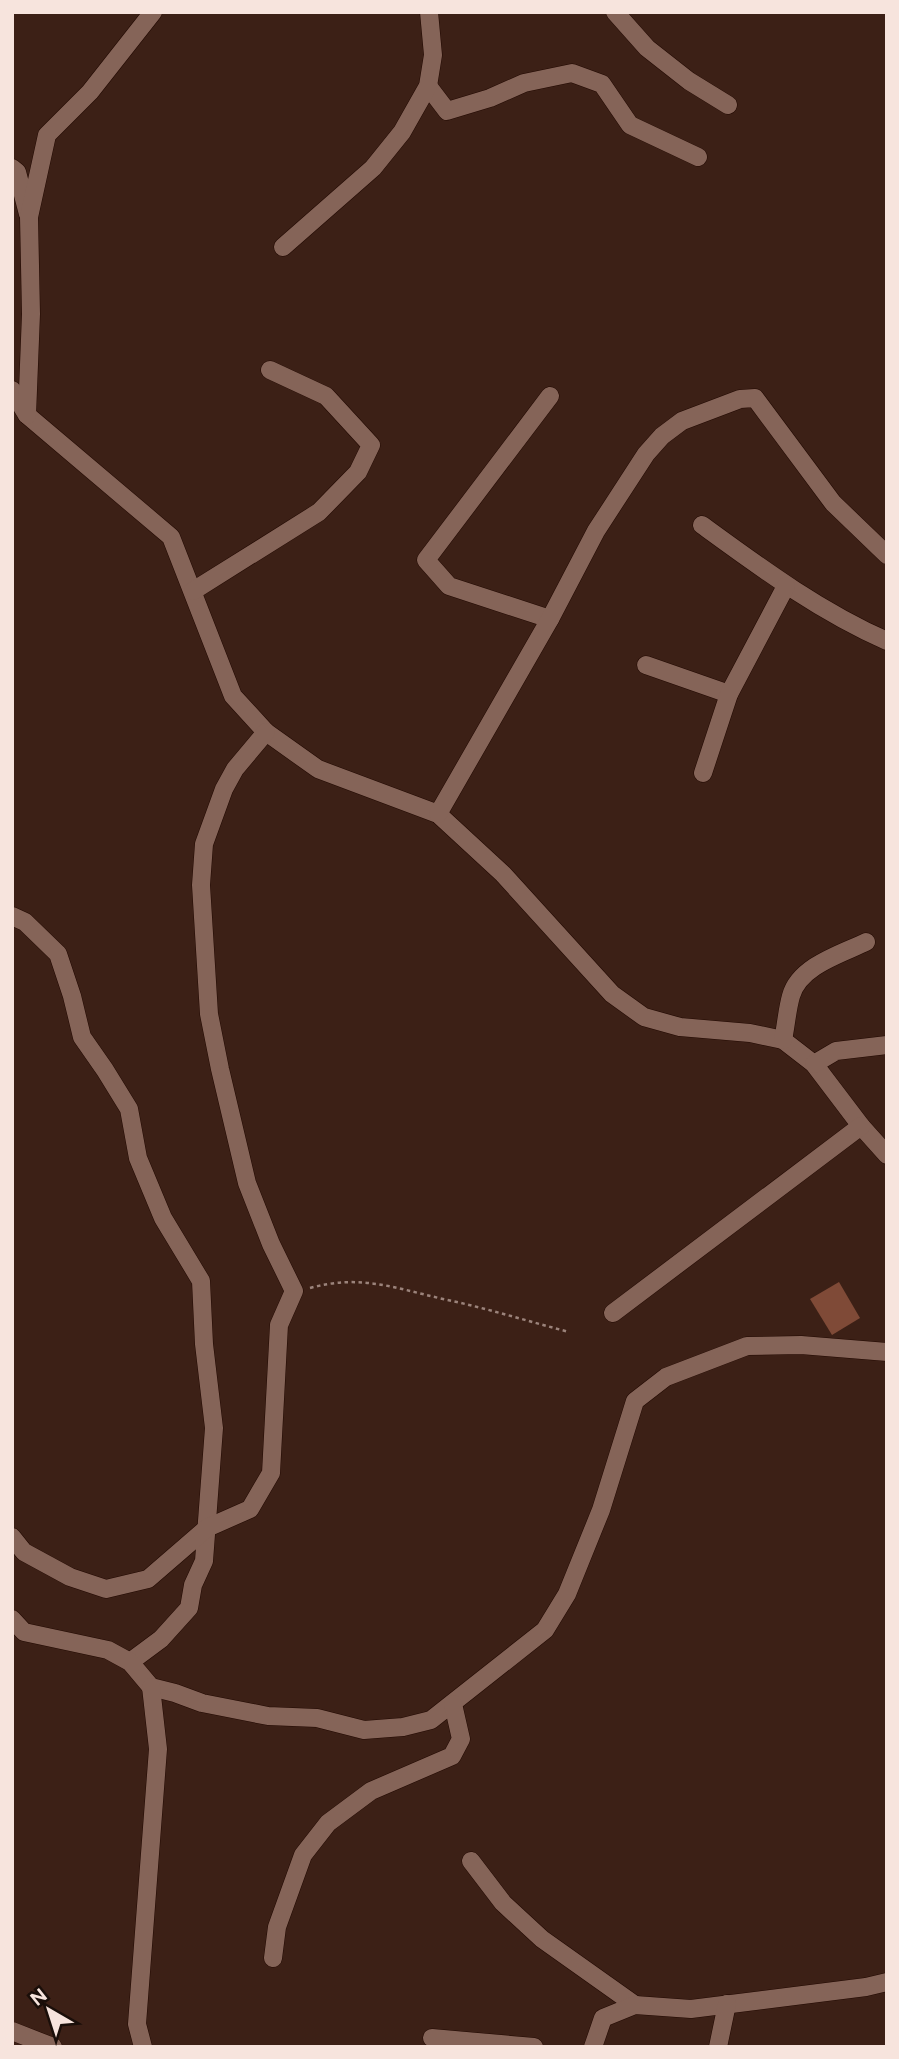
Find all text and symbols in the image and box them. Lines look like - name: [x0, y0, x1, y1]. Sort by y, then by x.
- north arrow: [14, 1975, 84, 2045]
- text: N: [26, 1984, 52, 2011]

